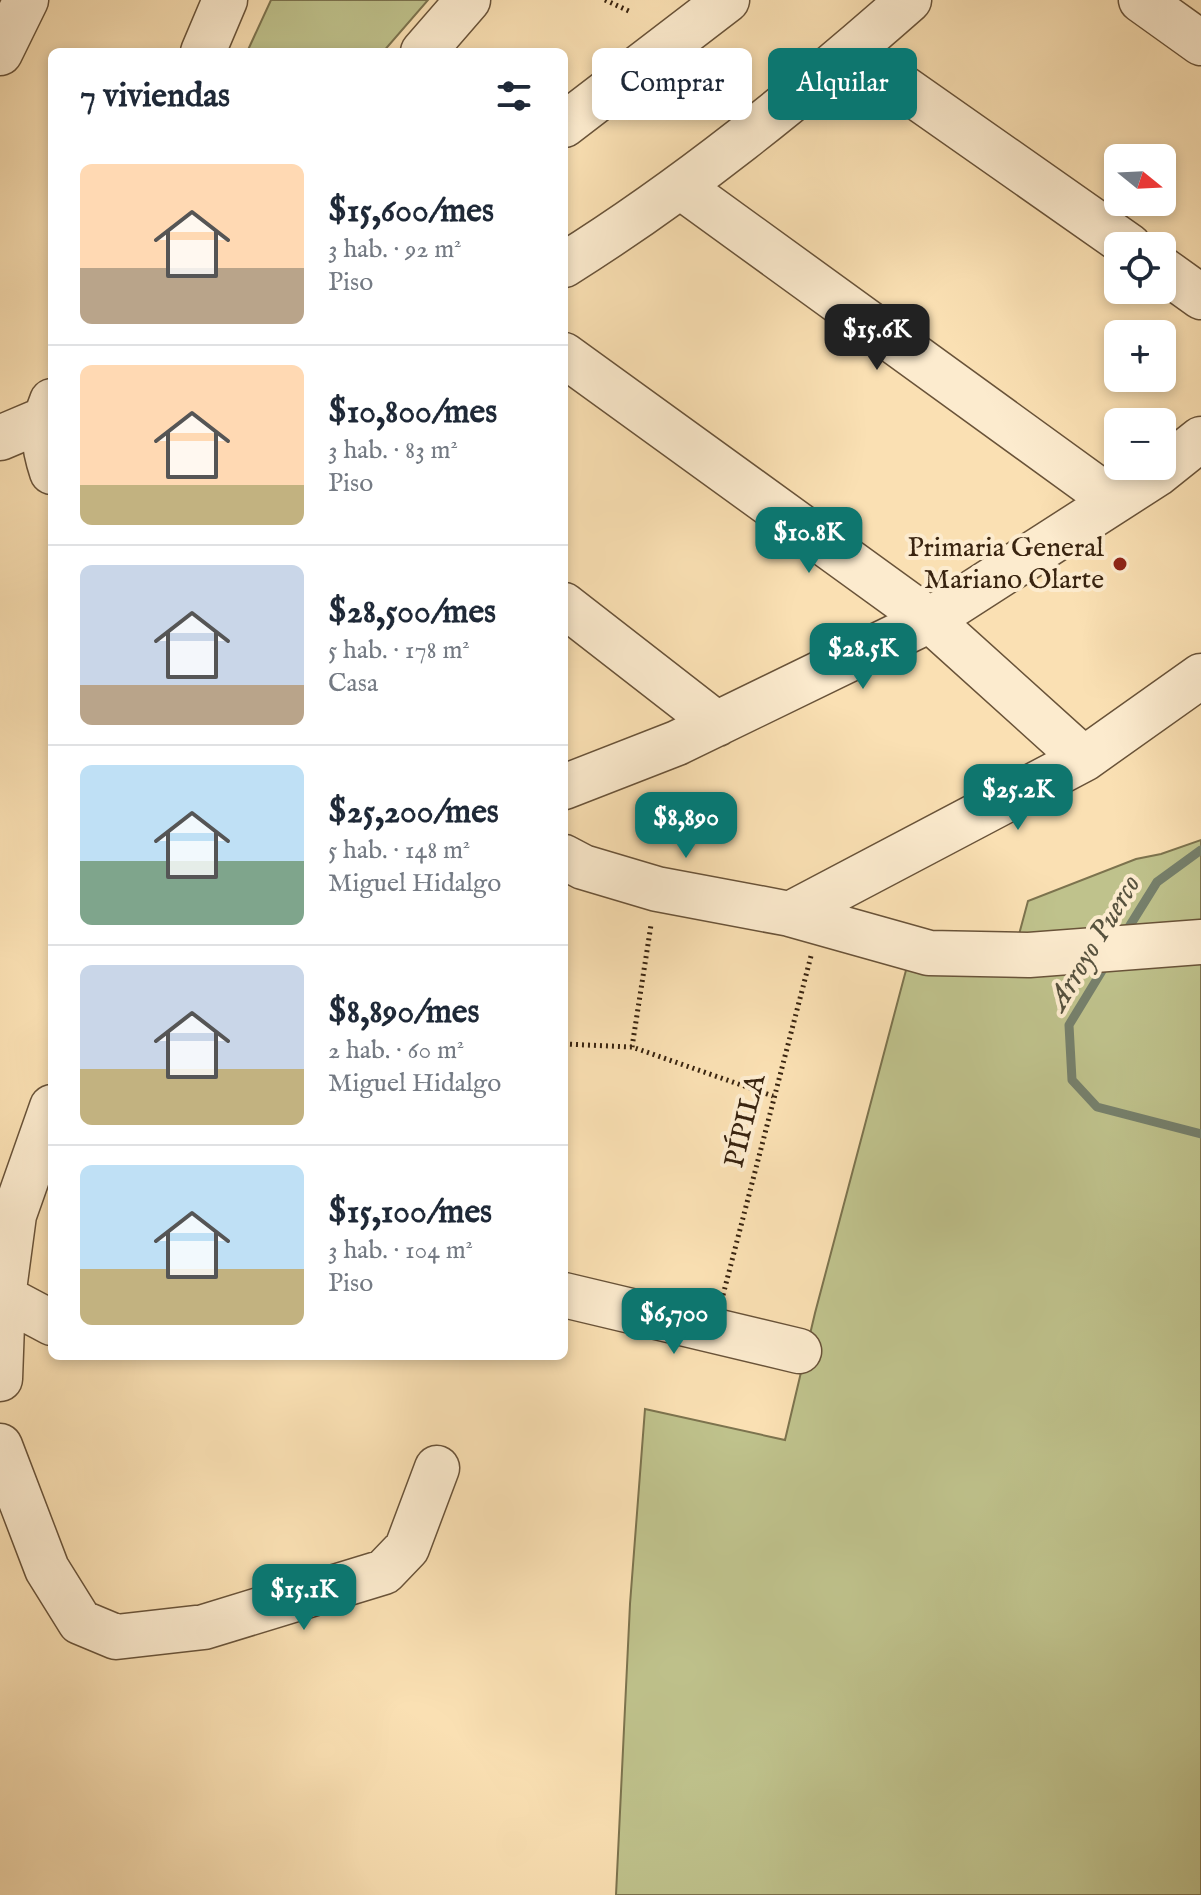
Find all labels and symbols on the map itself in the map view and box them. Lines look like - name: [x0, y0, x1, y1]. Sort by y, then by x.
- north arrow: [1104, 144, 1176, 216]
- pin: $15.6K: [812, 304, 942, 372]
- pin: $10.8K: [744, 507, 874, 575]
- place label: Primaria General Mariano Olarte: [907, 531, 1104, 598]
- marker: Primaria General Mariano Olarte: [1111, 555, 1129, 573]
- pin: $28.5K: [798, 623, 928, 691]
- pin: $25.2K: [953, 764, 1083, 832]
- pin: $8,890: [621, 792, 751, 860]
- water label: Arroyo Puerco: [1038, 868, 1150, 1020]
- street label: PÍPILA: [717, 1069, 775, 1171]
- pin: $6,700: [609, 1288, 739, 1356]
- pin: $15.1K: [239, 1564, 369, 1632]

